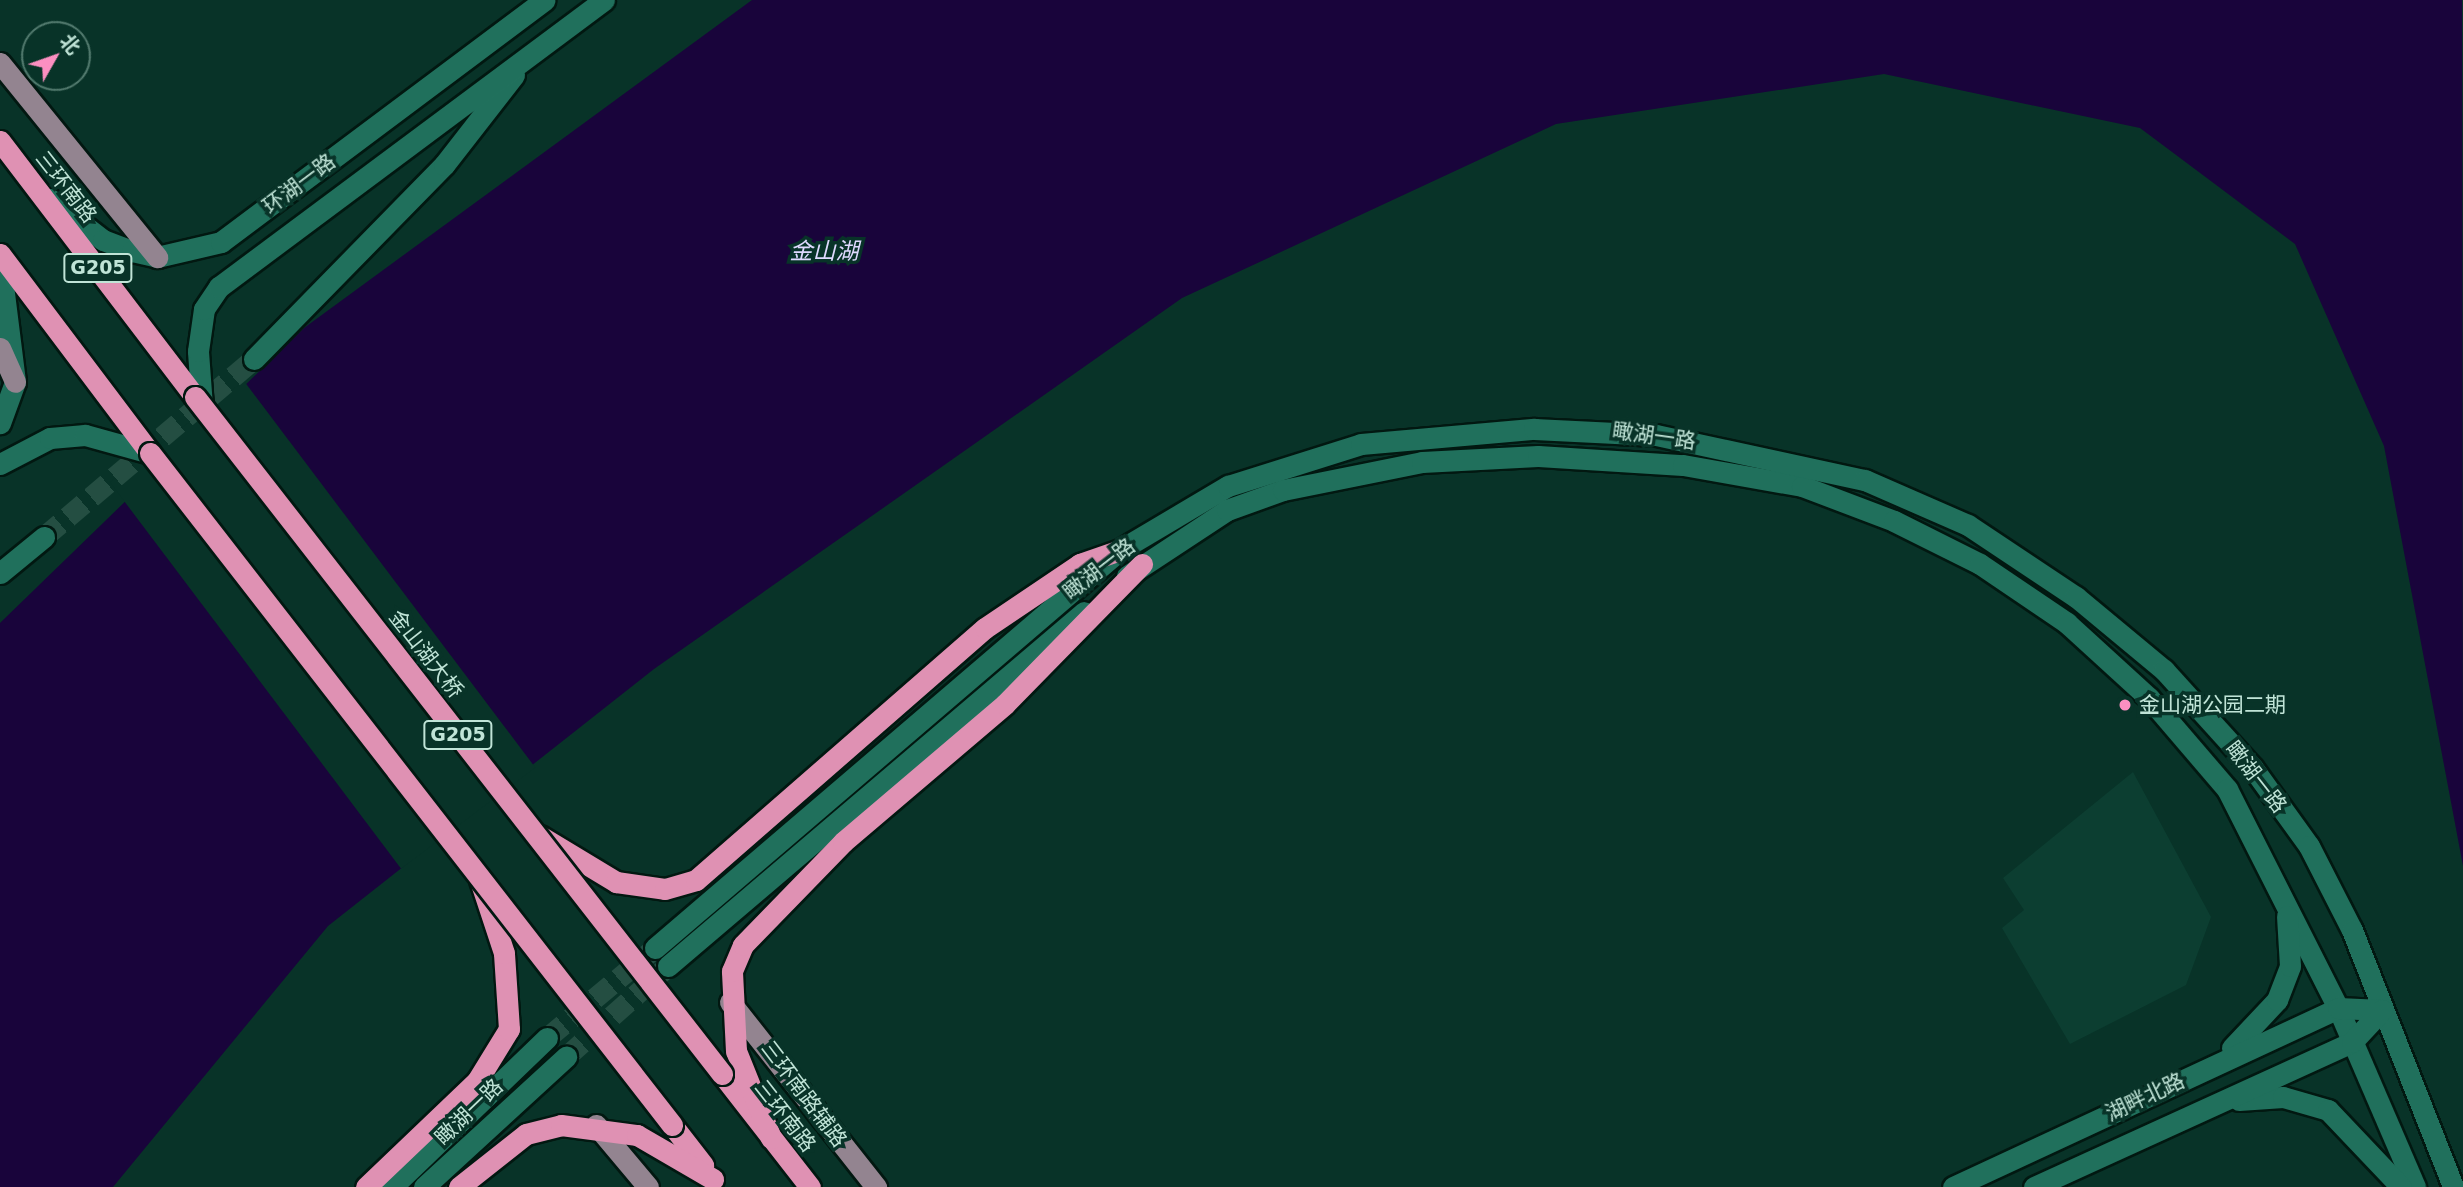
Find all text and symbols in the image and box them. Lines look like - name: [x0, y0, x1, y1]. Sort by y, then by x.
- north arrow: [21, 21, 91, 91]
- text: 北: [56, 29, 85, 58]
- street label: 三环南路: [30, 146, 102, 228]
- street label: 环湖一路: [258, 149, 340, 219]
- water label: 金山湖: [790, 237, 858, 265]
- road number: G205: [63, 252, 133, 284]
- street label: 瞰湖一路: [1611, 418, 1697, 454]
- street label: 瞰湖一路: [1058, 533, 1140, 605]
- street label: 金山湖大桥: [384, 605, 468, 703]
- place label: 金山湖公园二期: [2139, 692, 2286, 718]
- marker: 金山湖公园二期: [2117, 697, 2133, 713]
- road number: G205: [423, 720, 493, 750]
- street label: 瞰湖一路: [2220, 736, 2292, 818]
- street label: 三环南路辅路: [756, 1036, 852, 1152]
- street label: 湖畔北路: [2102, 1068, 2188, 1126]
- street label: 瞰湖一路: [430, 1074, 508, 1150]
- street label: 三环南路: [749, 1075, 821, 1157]

